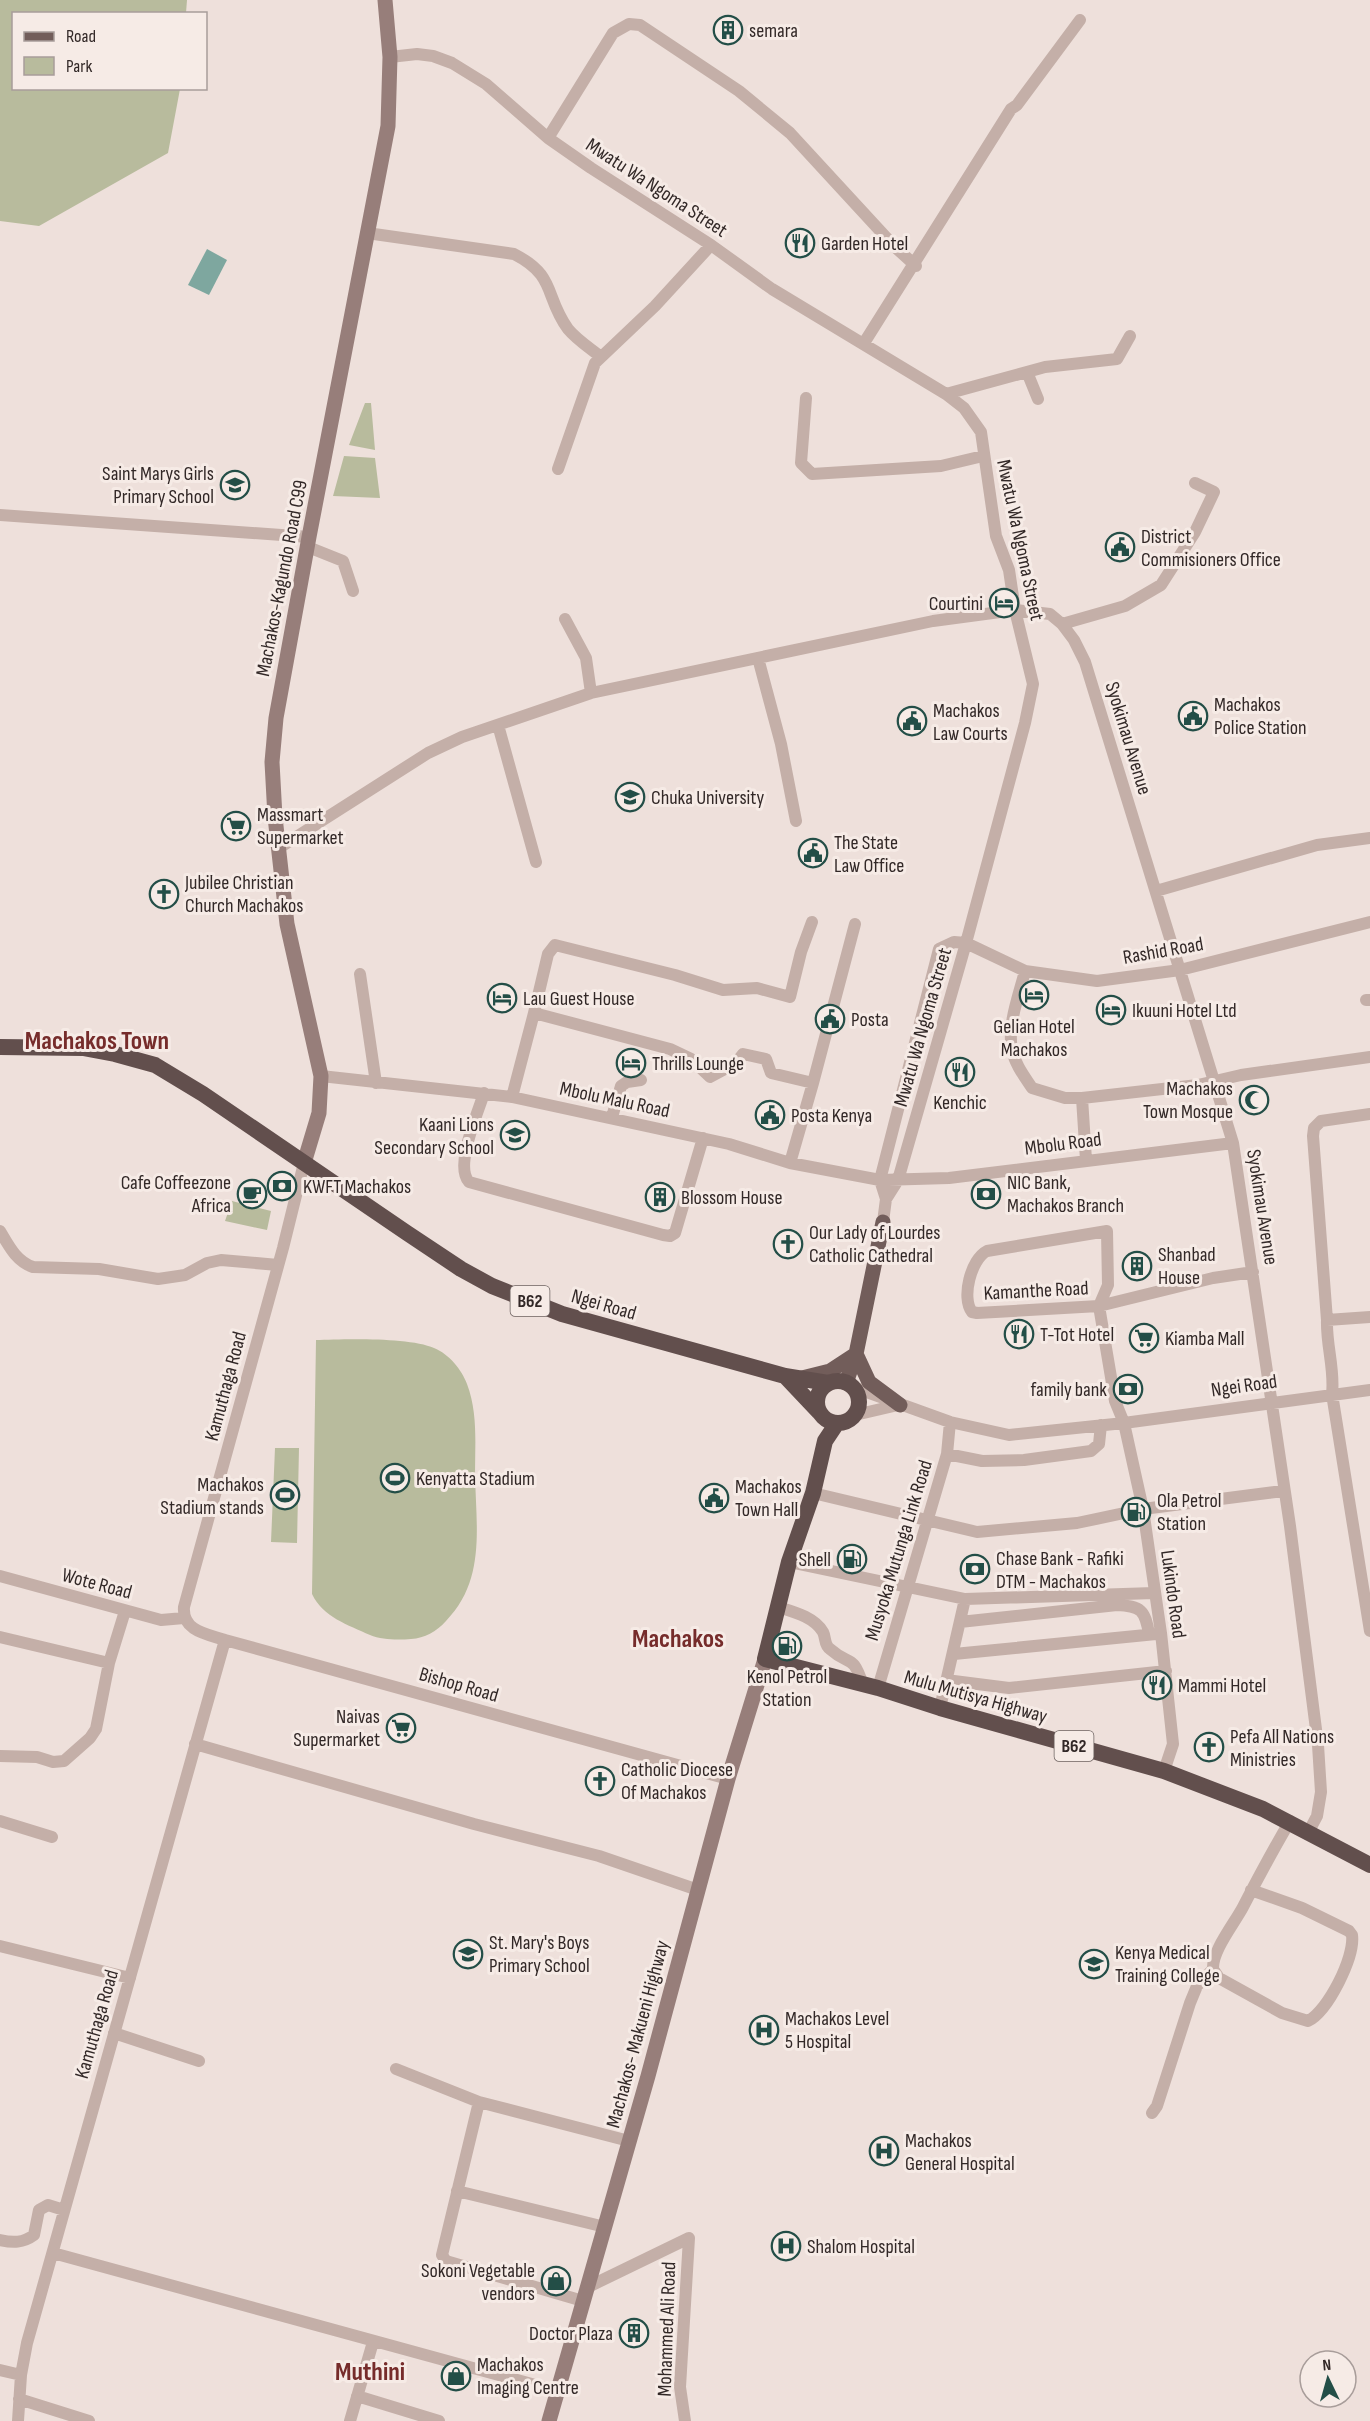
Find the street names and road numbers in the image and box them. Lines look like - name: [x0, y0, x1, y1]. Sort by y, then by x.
- street label: Mwatu Wa Ngoma Street: [581, 133, 732, 243]
- street label: Mwatu Wa Ngoma Street: [991, 458, 1049, 623]
- street label: Machakos-Kagundo Road C99: [251, 478, 313, 678]
- street label: Syokimau Avenue: [1100, 679, 1157, 798]
- street label: Rashid Road: [1121, 932, 1205, 970]
- street label: Mwatu Wa Ngoma Street: [889, 945, 957, 1109]
- street label: Mbolu Malu Road: [558, 1077, 672, 1123]
- street label: Mbolu Road: [1023, 1127, 1103, 1161]
- street label: Syokimau Avenue: [1241, 1148, 1283, 1267]
- street label: Kamanthe Road: [983, 1276, 1089, 1306]
- street label: Ngei Road: [569, 1284, 639, 1326]
- road number: B62: [510, 1286, 550, 1316]
- street label: Kamuthaga Road: [200, 1329, 252, 1444]
- street label: Ngei Road: [1210, 1369, 1279, 1402]
- street label: Musyoka Mutunga Link Road: [860, 1457, 938, 1643]
- street label: Lukindo Road: [1155, 1548, 1191, 1640]
- street label: Wote Road: [59, 1563, 134, 1605]
- street label: Bishop Road: [416, 1662, 501, 1708]
- street label: Mulu Mutisya Highway: [901, 1665, 1050, 1729]
- road number: B62: [1054, 1731, 1094, 1761]
- street label: Machakos- Makueni Highway: [601, 1938, 675, 2131]
- street label: Kamuthaga Road: [70, 1967, 124, 2081]
- street label: Mohammed Ali Road: [653, 2261, 681, 2397]

